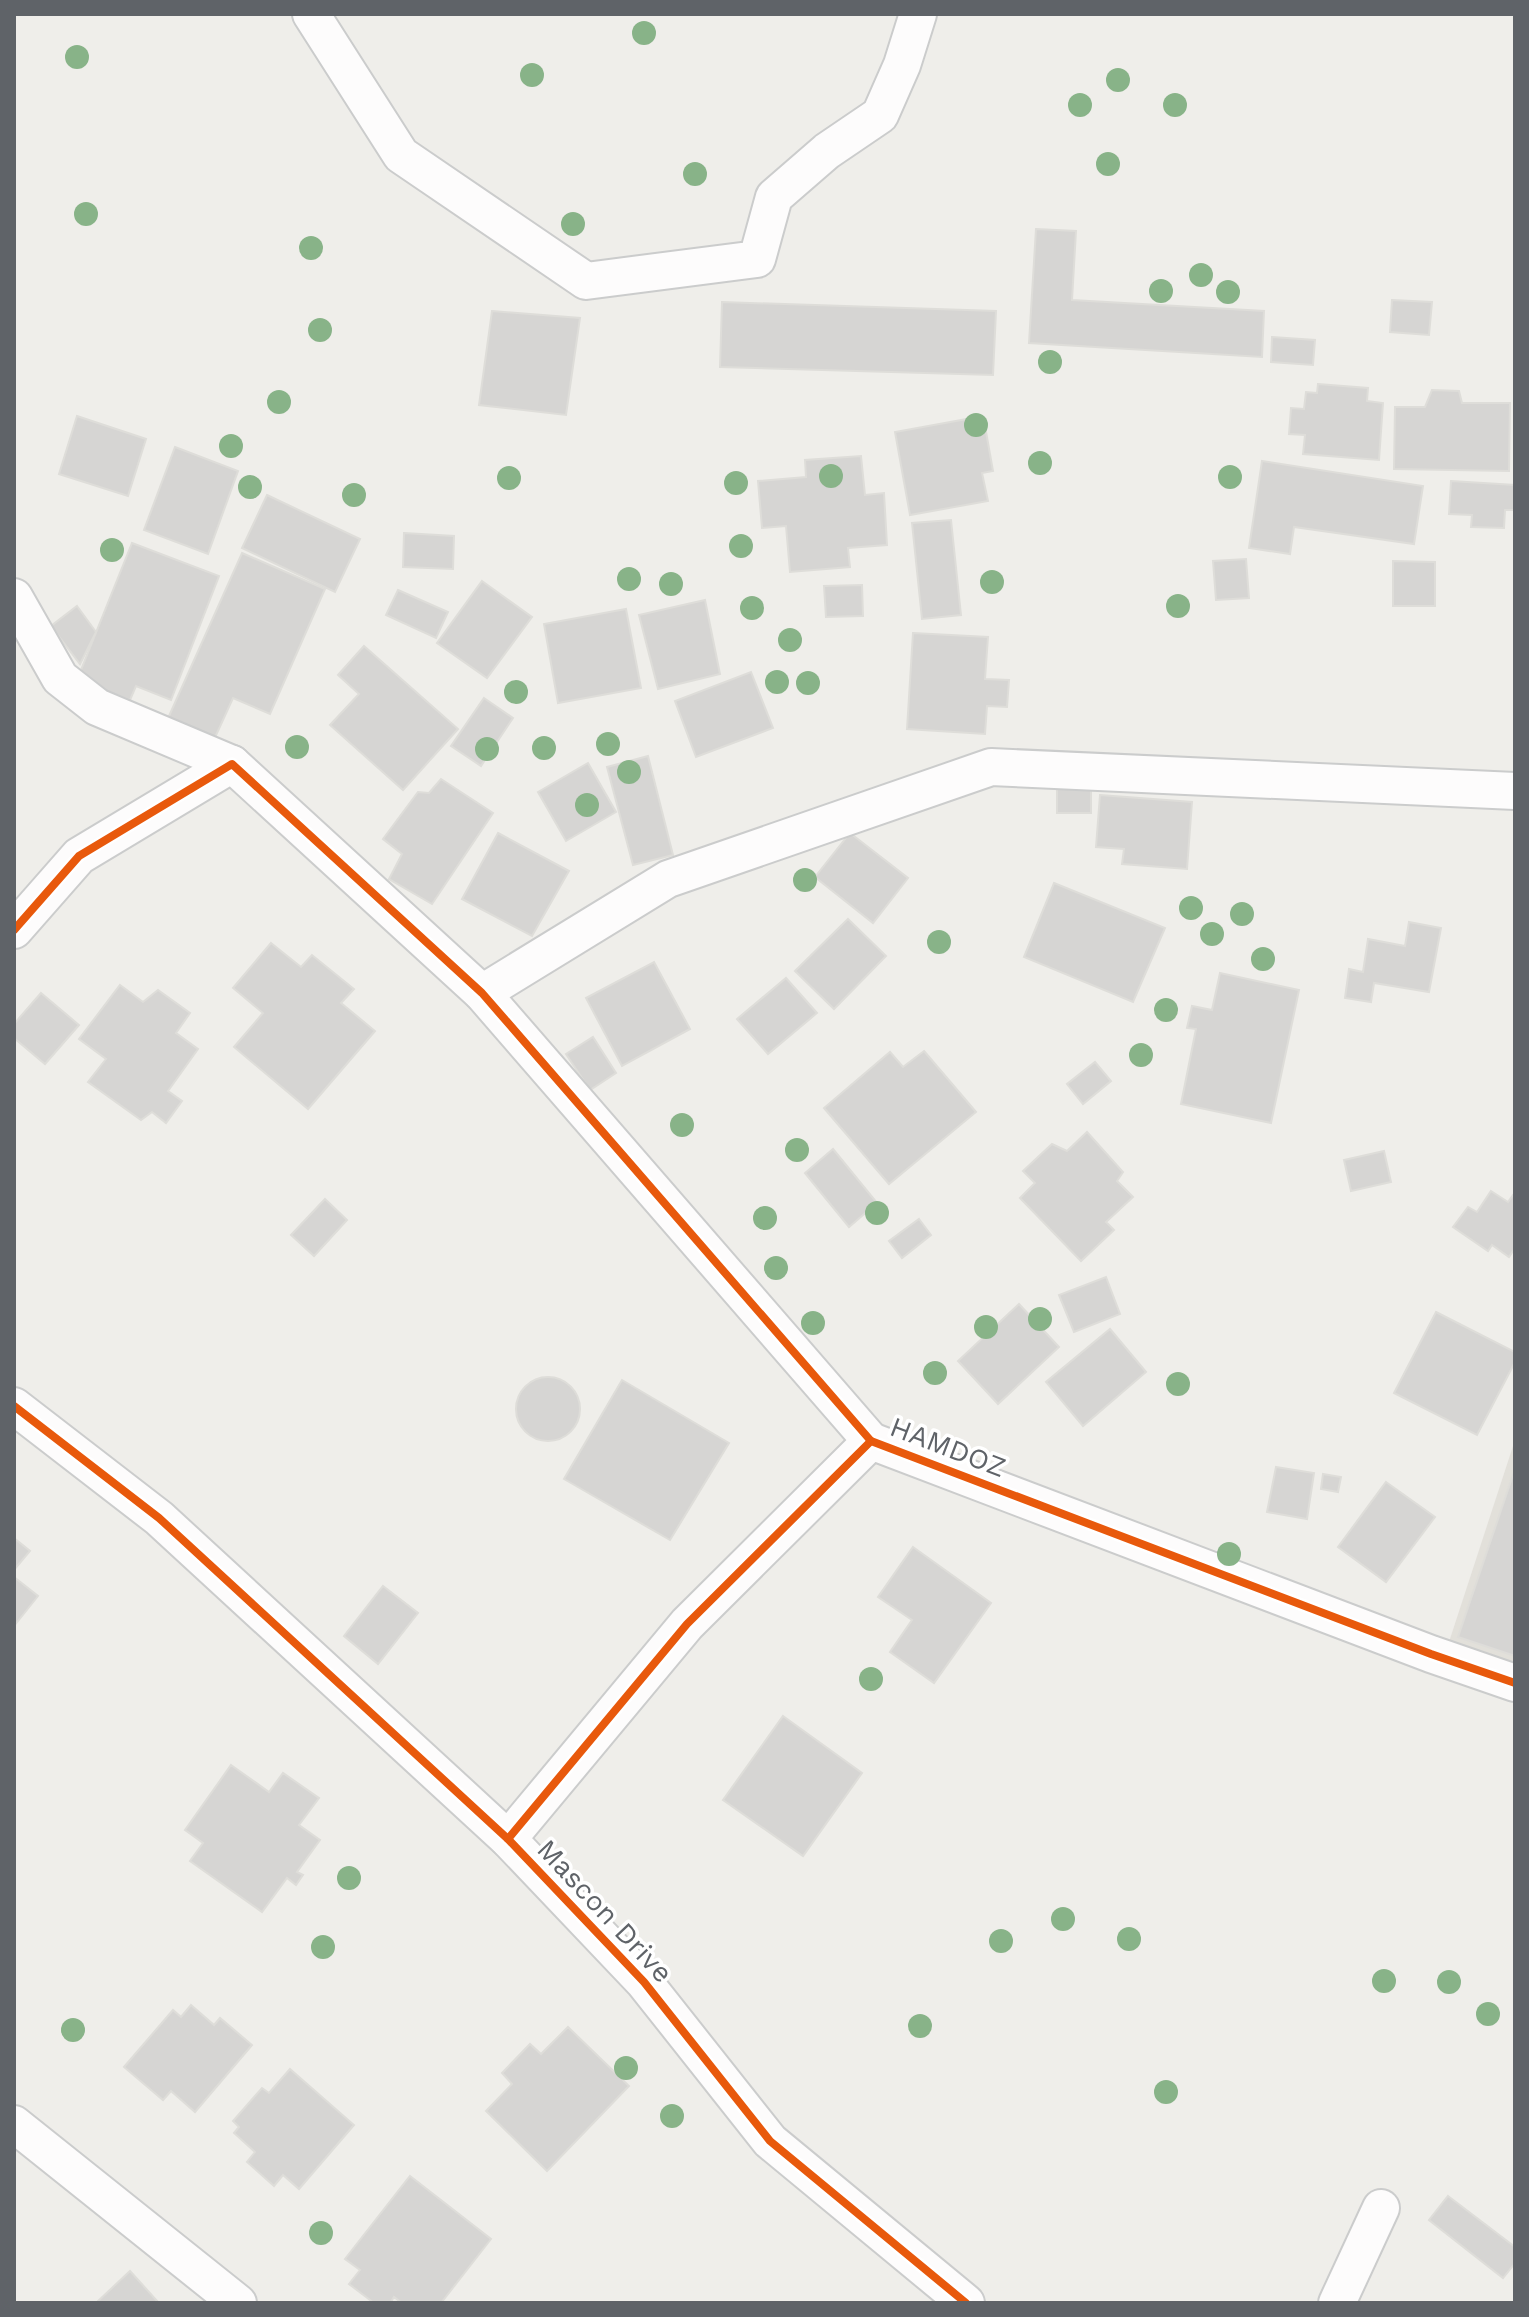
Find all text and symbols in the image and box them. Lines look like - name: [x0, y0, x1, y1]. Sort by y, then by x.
- street label: HAMDOZ: [885, 1410, 1011, 1484]
- street label: Mascon Drive: [530, 1833, 680, 1989]

